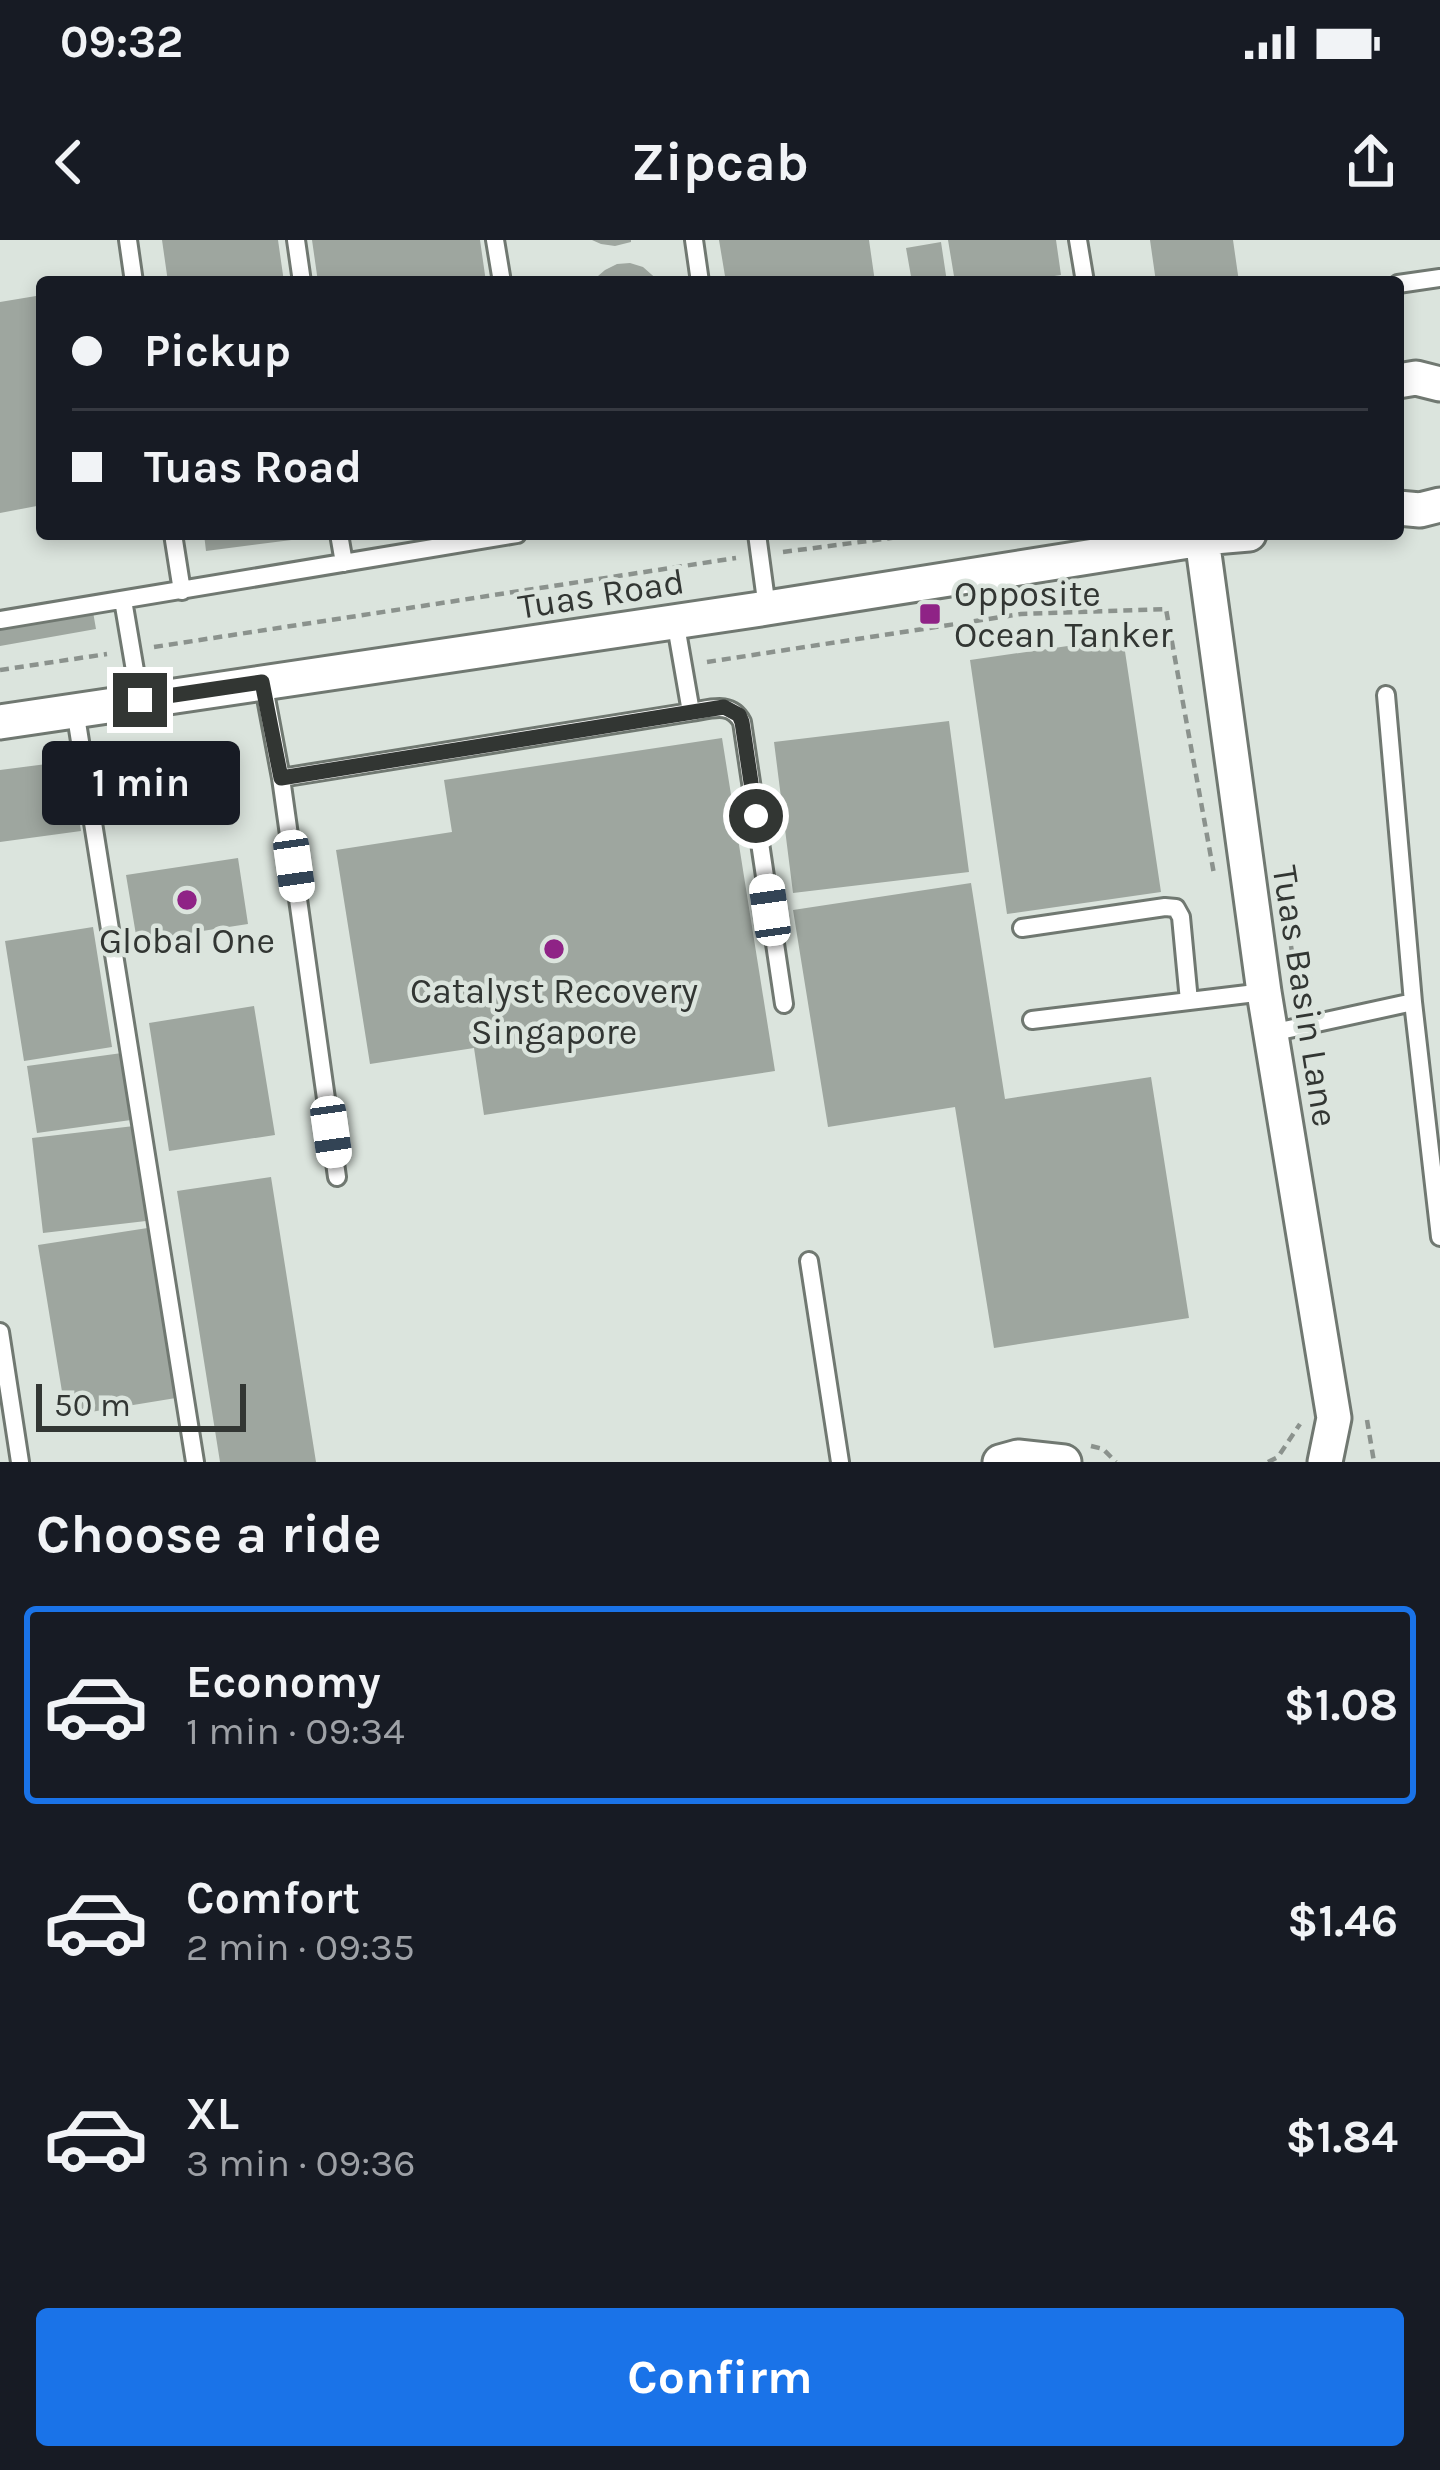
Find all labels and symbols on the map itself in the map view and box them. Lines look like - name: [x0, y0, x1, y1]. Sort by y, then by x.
- street label: Tuas Road: [515, 560, 687, 628]
- place label: Opposite Ocean Tanker: [954, 573, 1174, 656]
- marker: Opposite Ocean Tanker: [917, 601, 943, 627]
- route end: [113, 673, 167, 727]
- callout: 1 min: [41, 742, 239, 826]
- route start: [729, 789, 783, 843]
- car: [271, 828, 317, 904]
- street label: Tuas Basin Lane: [1264, 863, 1346, 1130]
- car: [747, 872, 793, 948]
- marker: Global One: [174, 887, 200, 913]
- place label: Global One: [99, 920, 275, 962]
- marker: Catalyst Recovery Singapore: [541, 936, 567, 962]
- place label: Catalyst Recovery Singapore: [410, 970, 698, 1053]
- car: [308, 1094, 354, 1170]
- scale bar: [36, 1378, 246, 1431]

